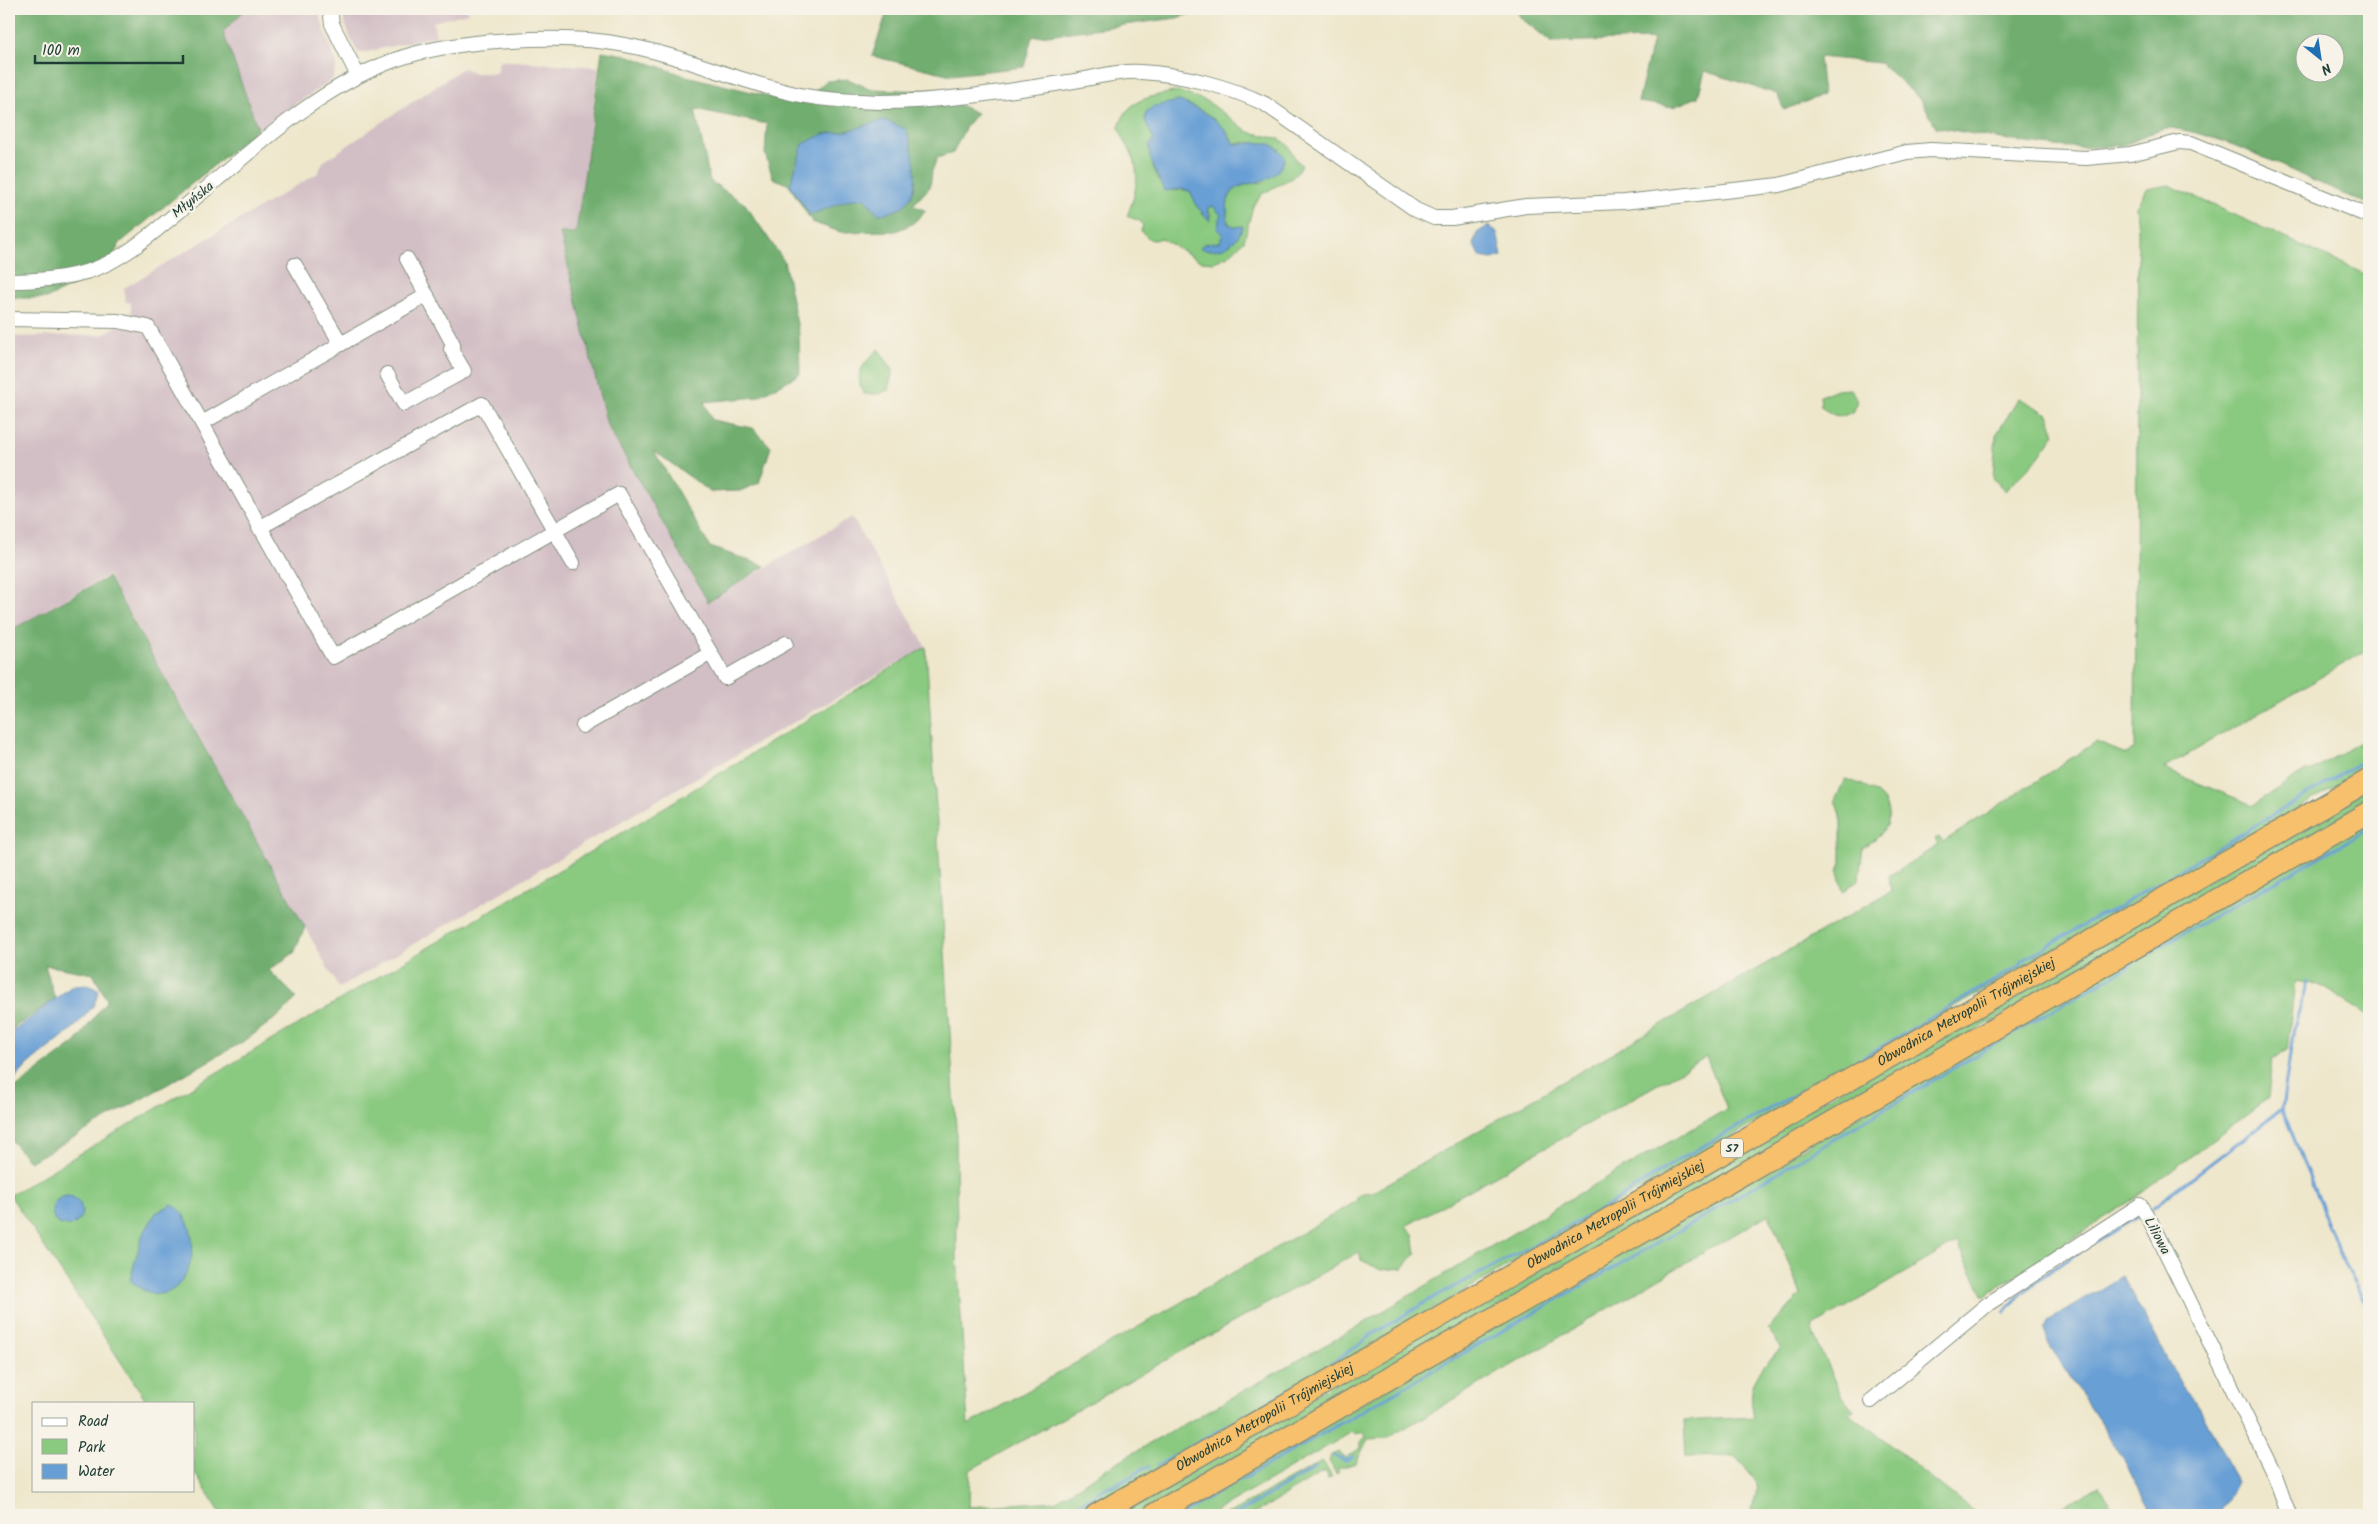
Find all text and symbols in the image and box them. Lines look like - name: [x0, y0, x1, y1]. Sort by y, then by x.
- scale bar: [35, 32, 182, 64]
- north arrow: [2296, 32, 2346, 82]
- text: 100 m: [42, 39, 80, 63]
- text: N: [2317, 57, 2335, 80]
- street label: Młyńska: [167, 176, 219, 224]
- street label: Obwodnica Metropolii Trójmiejskiej: [1873, 952, 2060, 1073]
- road number: S7: [1721, 1138, 1743, 1158]
- street label: Obwodnica Metropolii Trójmiejskiej: [1522, 1155, 1709, 1275]
- street label: Liliowa: [2138, 1213, 2176, 1259]
- street label: Obwodnica Metropolii Trójmiejskiej: [1172, 1357, 1359, 1478]
- legend: [32, 1402, 195, 1492]
- text: Road: [78, 1410, 109, 1434]
- text: Park: [78, 1436, 106, 1460]
- text: Water: [78, 1460, 115, 1484]

